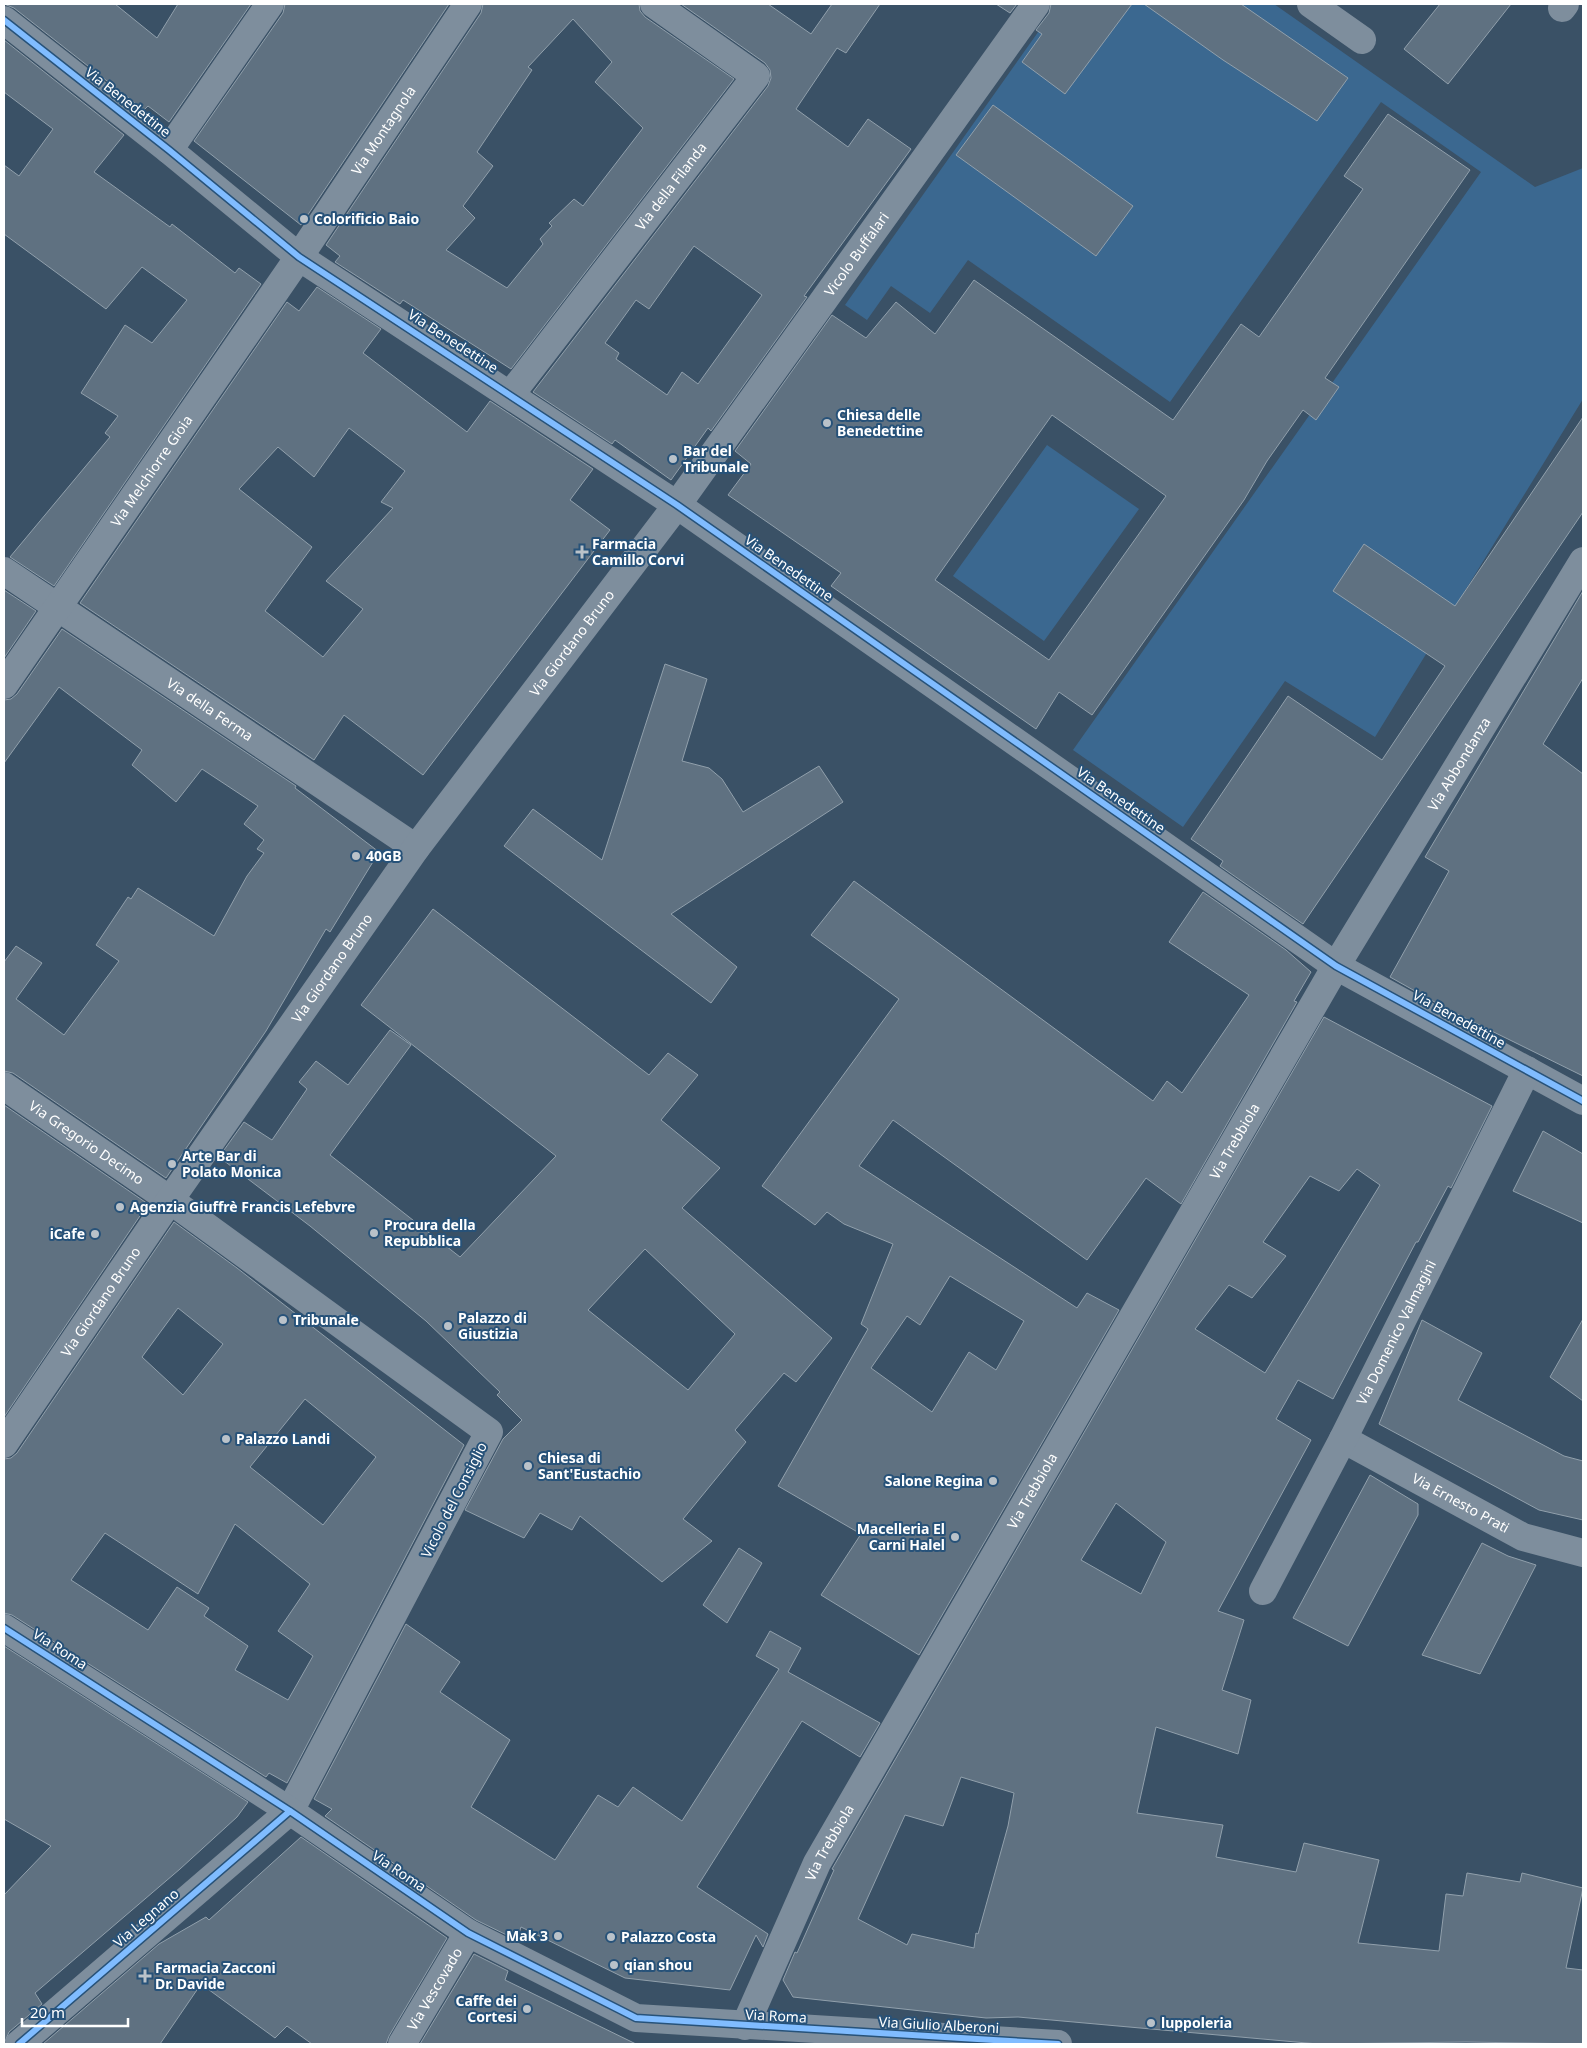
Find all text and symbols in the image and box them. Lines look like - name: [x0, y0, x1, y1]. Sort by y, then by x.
- street label: Via Benedettine: [82, 62, 175, 141]
- street label: Via Montagnola: [346, 82, 420, 179]
- street label: Via della Filanda: [631, 138, 710, 234]
- street label: Vicolo Buffalari: [820, 208, 893, 300]
- place label: Colorificio Baio: [314, 209, 419, 228]
- marker: Colorificio Baio: [298, 213, 310, 225]
- street label: Via Benedettine: [405, 304, 502, 377]
- place label: Chiesa delle Benedettine: [837, 405, 923, 440]
- street label: Via Melchiorre Gioia: [106, 411, 196, 530]
- marker: Chiesa delle Benedettine: [821, 417, 833, 429]
- place label: Bar del Tribunale: [683, 441, 749, 476]
- marker: Bar del Tribunale: [667, 453, 679, 465]
- street label: Via Benedettine: [741, 530, 837, 605]
- place label: Farmacia Camillo Corvi: [592, 534, 684, 569]
- marker: Farmacia Camillo Corvi: [576, 546, 588, 558]
- street label: Via Giordano Bruno: [525, 586, 618, 700]
- street label: Via della Ferma: [163, 673, 257, 745]
- street label: Via Abbondanza: [1423, 713, 1495, 814]
- street label: Via Benedettine: [1073, 762, 1169, 837]
- place label: 40GB: [366, 846, 401, 865]
- marker: 40GB: [350, 850, 362, 862]
- street label: Via Giordano Bruno: [287, 909, 376, 1026]
- street label: Via Benedettine: [1409, 985, 1509, 1052]
- street label: Via Gregorio Decimo: [25, 1096, 148, 1188]
- street label: Via Trebbiola: [1205, 1100, 1264, 1183]
- place label: Arte Bar di Polato Monica: [182, 1146, 281, 1181]
- marker: Arte Bar di Polato Monica: [166, 1158, 178, 1170]
- place label: Agenzia Giuffrè Francis Lefebvre: [130, 1197, 355, 1216]
- marker: Agenzia Giuffrè Francis Lefebvre: [114, 1201, 126, 1213]
- place label: Procura della Repubblica: [384, 1215, 476, 1250]
- place label: iCafe: [50, 1224, 85, 1243]
- marker: Procura della Repubblica: [368, 1227, 380, 1239]
- marker: iCafe: [89, 1228, 101, 1240]
- street label: Via Giordano Bruno: [56, 1243, 145, 1360]
- street label: Via Domenico Valmagini: [1352, 1256, 1440, 1408]
- place label: Palazzo di Giustizia: [458, 1308, 527, 1343]
- place label: Tribunale: [293, 1310, 359, 1329]
- marker: Tribunale: [277, 1314, 289, 1326]
- marker: Palazzo di Giustizia: [442, 1320, 454, 1332]
- place label: Palazzo Landi: [236, 1429, 330, 1448]
- marker: Palazzo Landi: [220, 1433, 232, 1445]
- street label: Vicolo del Consiglio: [416, 1439, 491, 1561]
- place label: Chiesa di Sant'Eustachio: [538, 1448, 641, 1483]
- street label: Via Trebbiola: [1002, 1449, 1061, 1532]
- marker: Chiesa di Sant'Eustachio: [522, 1460, 534, 1472]
- street label: Via Ernesto Prati: [1409, 1468, 1513, 1537]
- place label: Salone Regina: [885, 1471, 983, 1490]
- marker: Salone Regina: [987, 1475, 999, 1487]
- place label: Macelleria El Carni Halel: [857, 1519, 945, 1554]
- marker: Macelleria El Carni Halel: [949, 1531, 961, 1543]
- street label: Via Roma: [29, 1624, 91, 1673]
- street label: Via Trebbiola: [800, 1801, 858, 1884]
- street label: Via Roma: [368, 1845, 430, 1896]
- street label: Via Legnano: [109, 1884, 182, 1951]
- place label: Mak 3: [506, 1926, 548, 1945]
- place label: Palazzo Costa: [621, 1927, 716, 1946]
- marker: Mak 3: [552, 1930, 564, 1942]
- marker: Palazzo Costa: [605, 1931, 617, 1943]
- street label: Via Vescovado: [402, 1944, 466, 2034]
- place label: qian shou: [624, 1955, 692, 1974]
- place label: Farmacia Zacconi Dr. Davide: [155, 1958, 276, 1993]
- marker: qian shou: [608, 1959, 620, 1971]
- marker: Farmacia Zacconi Dr. Davide: [139, 1970, 151, 1982]
- place label: Caffe dei Cortesi: [455, 1991, 517, 2026]
- scale bar: [22, 1996, 129, 2028]
- text: 20 m: [30, 2002, 65, 2022]
- marker: Caffe dei Cortesi: [521, 2003, 533, 2015]
- street label: Via Roma: [745, 2004, 807, 2027]
- street label: Via Giulio Alberoni: [878, 2012, 1000, 2037]
- place label: luppoleria: [1161, 2013, 1232, 2032]
- marker: luppoleria: [1145, 2017, 1157, 2029]

